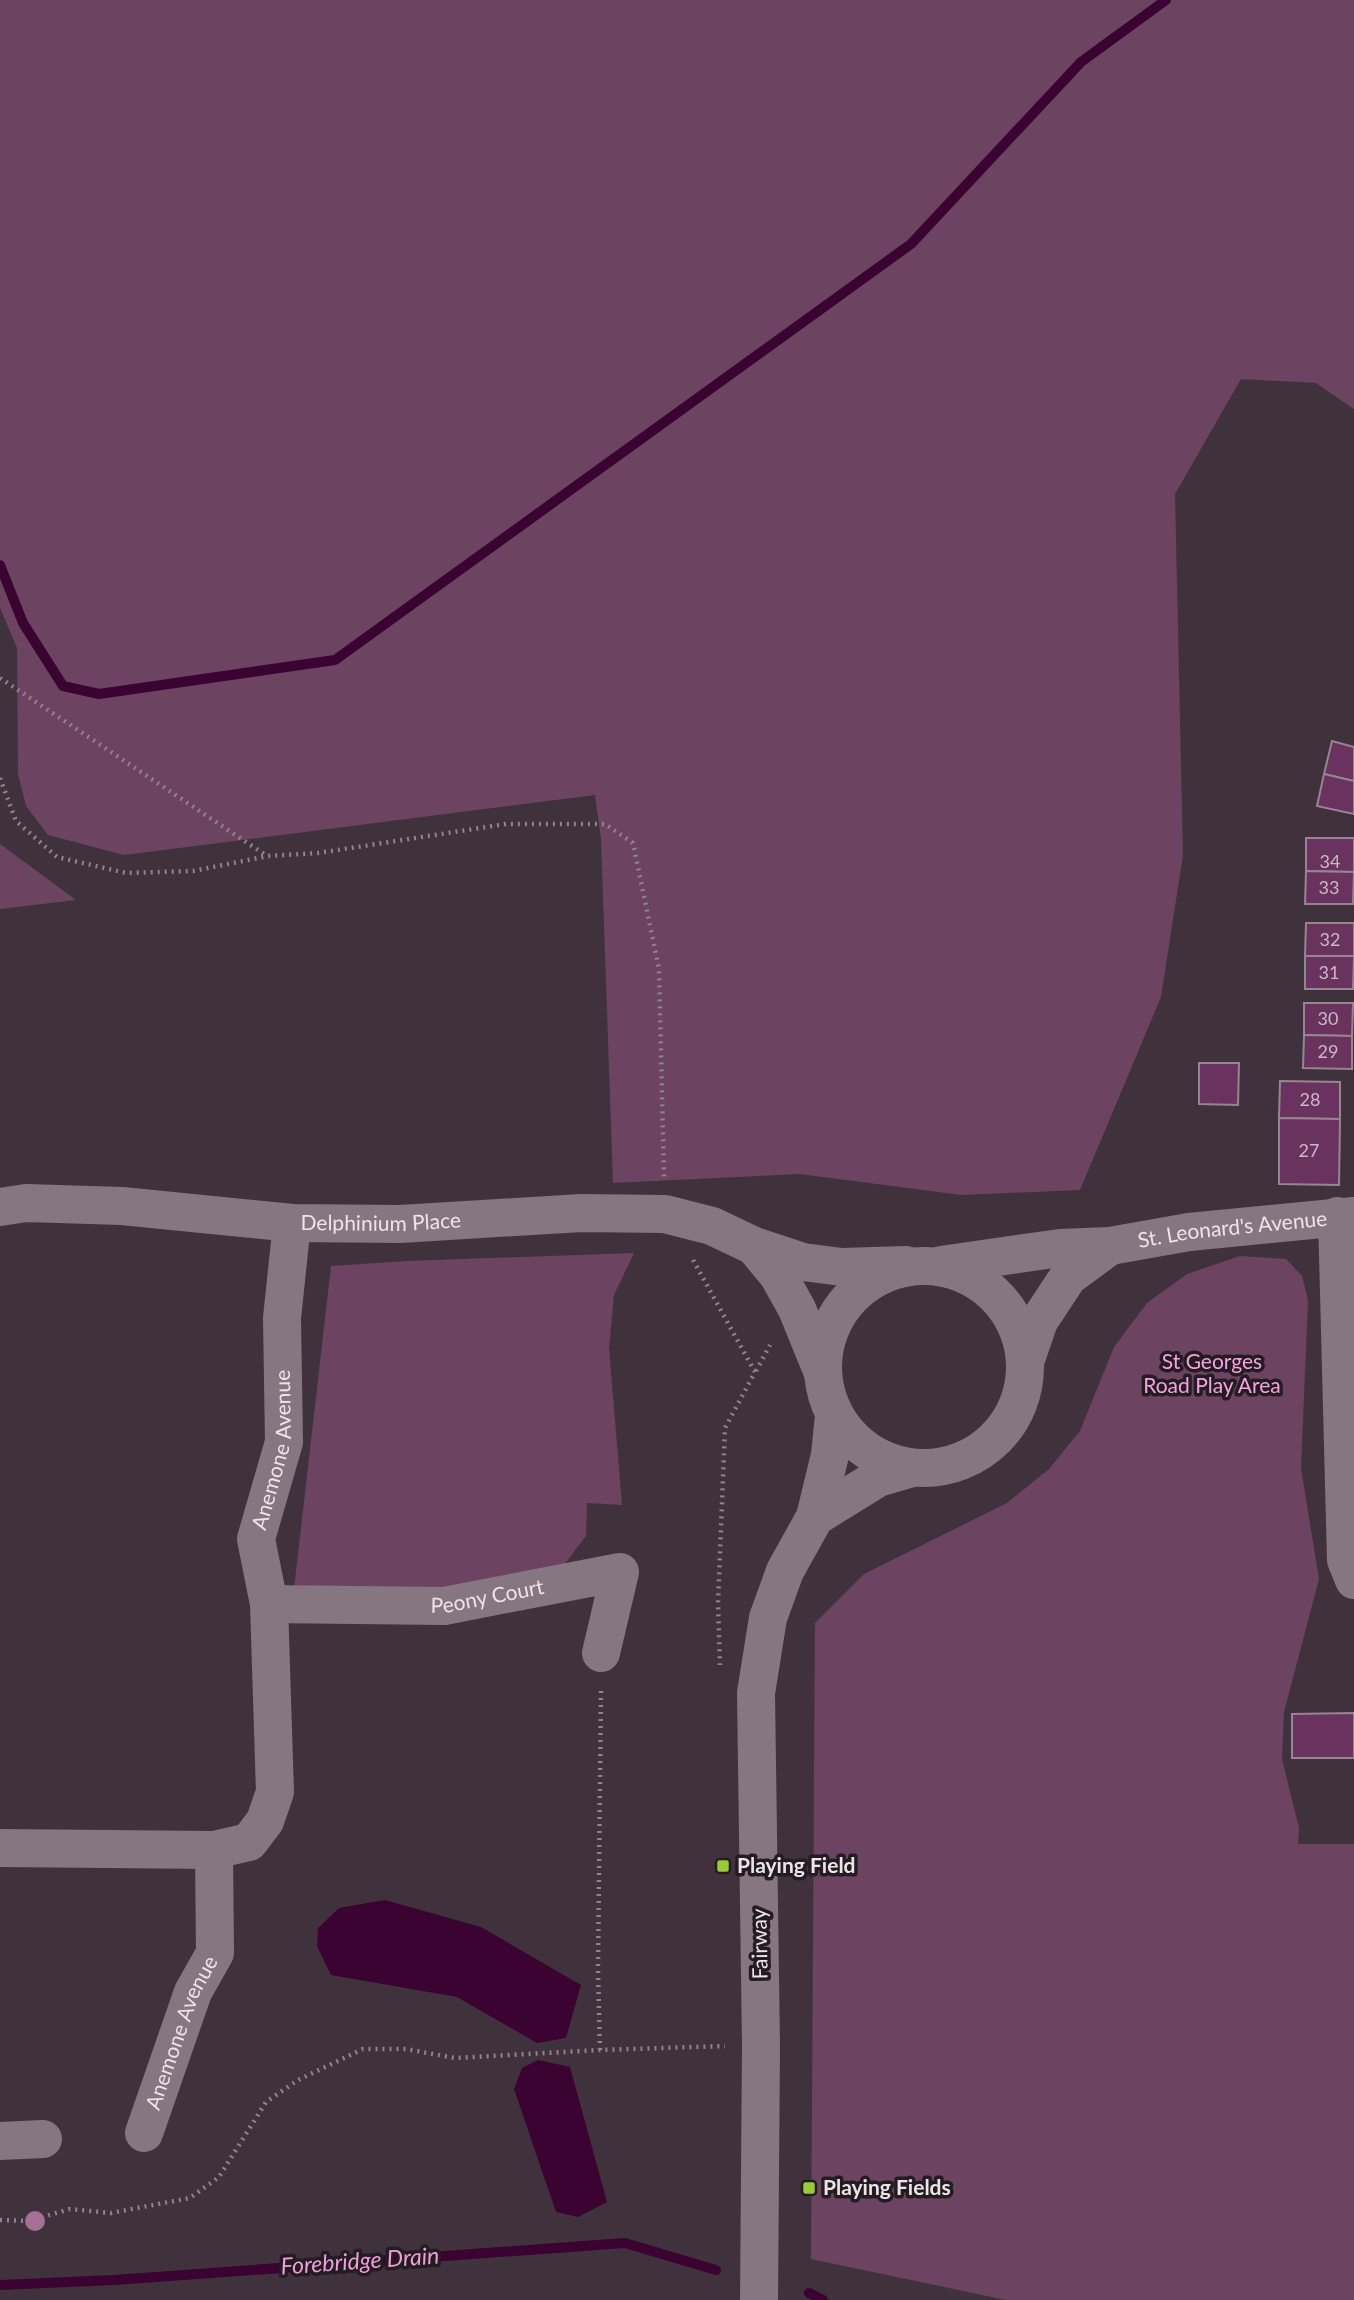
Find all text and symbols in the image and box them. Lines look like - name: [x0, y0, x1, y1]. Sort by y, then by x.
- house number: 34: [1320, 850, 1340, 872]
- house number: 33: [1319, 876, 1339, 898]
- house number: 32: [1320, 928, 1340, 950]
- house number: 31: [1319, 961, 1339, 983]
- house number: 30: [1318, 1007, 1338, 1029]
- house number: 29: [1318, 1040, 1338, 1062]
- house number: 28: [1300, 1088, 1320, 1110]
- house number: 27: [1299, 1139, 1319, 1161]
- street label: St. Leonard's Avenue: [1136, 1205, 1328, 1252]
- street label: Delphinium Place: [300, 1206, 462, 1235]
- park label: St Georges Road Play Area: [1143, 1348, 1281, 1397]
- street label: Anemone Avenue: [245, 1370, 295, 1532]
- street label: Peony Court: [430, 1573, 546, 1617]
- place label: Playing Field: [737, 1852, 856, 1877]
- marker: Playing Field: [715, 1858, 731, 1874]
- street label: Fairway: [745, 1908, 772, 1980]
- street label: Anemone Avenue: [139, 1951, 222, 2113]
- place label: Playing Fields: [823, 2174, 951, 2199]
- marker: Playing Fields: [801, 2180, 817, 2196]
- water label: Forebridge Drain: [280, 2240, 440, 2280]

